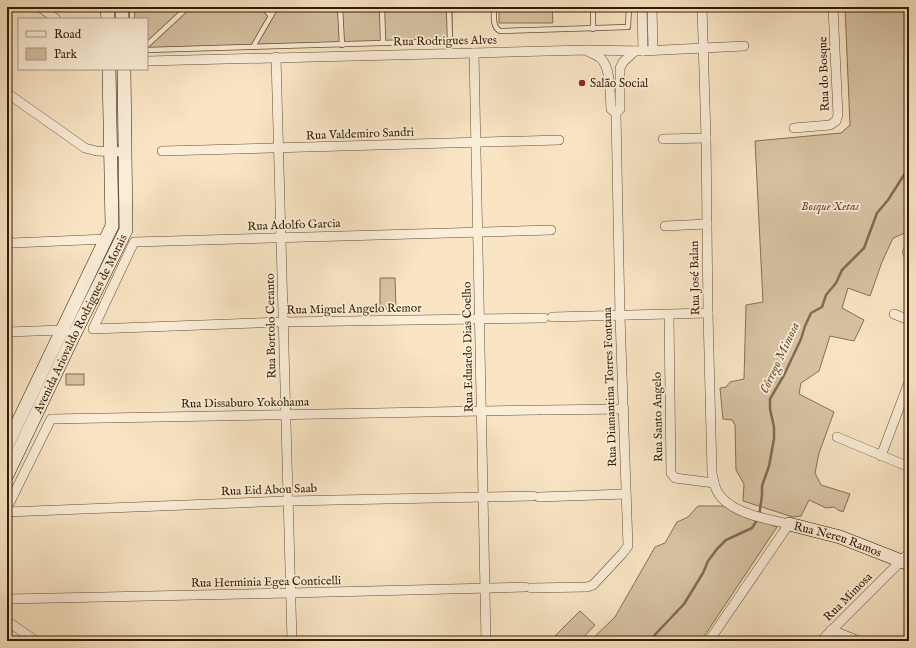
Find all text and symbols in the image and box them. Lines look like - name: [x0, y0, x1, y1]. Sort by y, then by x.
- legend: [18, 18, 148, 70]
- text: Road: [54, 27, 82, 42]
- street label: Rua Rodrigues Alves: [393, 33, 497, 49]
- street label: Rua do Bosque: [815, 36, 834, 112]
- text: Park: [54, 47, 77, 62]
- place label: Salão Social: [590, 76, 649, 91]
- marker: Salão Social: [577, 78, 587, 88]
- street label: Rua Valdemiro Sandri: [306, 125, 414, 143]
- park label: Bosque Xetas: [801, 199, 859, 214]
- street label: Rua Adolfo Garcia: [247, 216, 342, 234]
- street label: Avenida Ariovaldo Rodrigues de Morais: [30, 232, 130, 417]
- street label: Rua José Balan: [687, 240, 704, 315]
- street label: Rua Bortolo Ceranto: [263, 273, 279, 379]
- street label: Rua Eduardo Dias Coelho: [459, 281, 477, 412]
- street label: Rua Miguel Angelo Remor: [286, 300, 422, 318]
- street label: Rua Diamantina Torres Fontana: [600, 306, 620, 467]
- water label: Córrego Mimosa: [756, 319, 805, 397]
- street label: Rua Santo Angelo: [650, 371, 666, 462]
- street label: Rua Dissaburo Yokohama: [181, 394, 310, 412]
- street label: Rua Eid Abou Saab: [221, 481, 317, 499]
- street label: Rua Nereu Ramos: [792, 518, 884, 560]
- street label: Rua Mimosa: [821, 569, 876, 624]
- street label: Rua Herminia Egea Conticelli: [191, 573, 341, 591]

